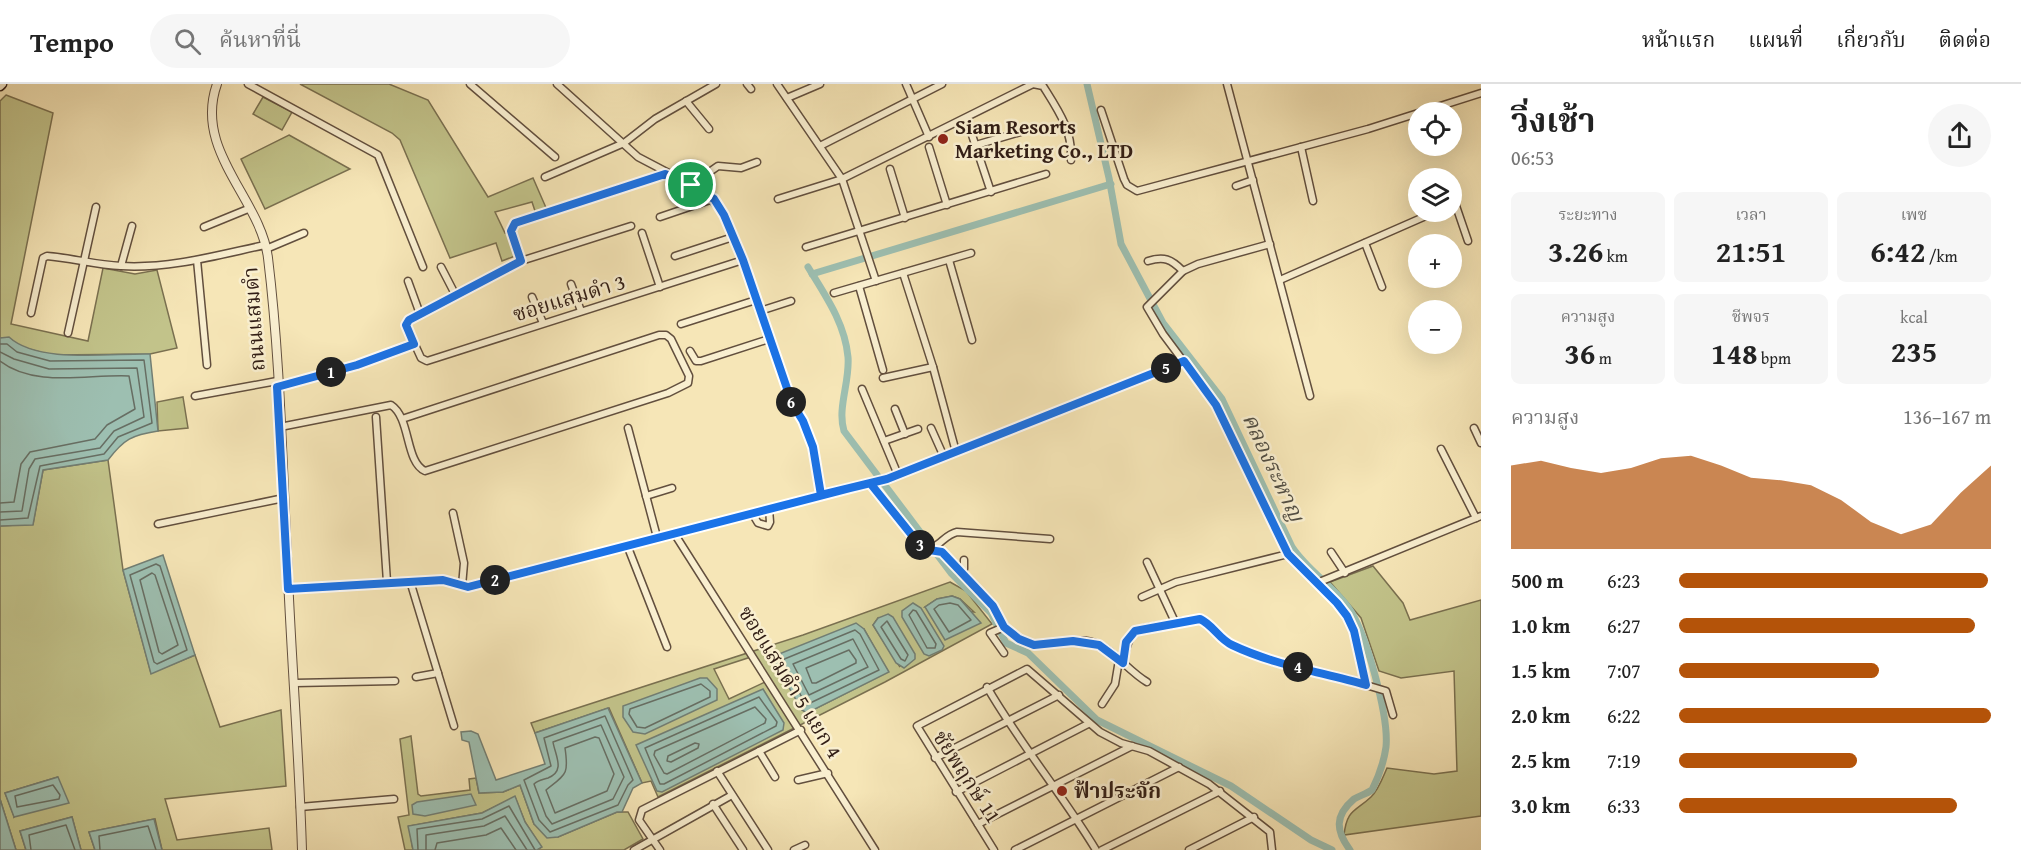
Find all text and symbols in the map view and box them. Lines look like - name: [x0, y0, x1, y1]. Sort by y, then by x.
- search box: [150, 14, 570, 68]
- text: Tempo: [30, 21, 114, 62]
- text: ค้นหาที่นี่: [219, 23, 301, 55]
- text: หน้าแรก: [1642, 24, 1715, 55]
- text: แผนที่: [1748, 24, 1803, 55]
- text: เกี่ยวกับ: [1836, 24, 1906, 55]
- text: ติดต่อ: [1939, 24, 1991, 55]
- icon: search: [171, 25, 204, 58]
- text: วิ่งเช้า: [1511, 96, 1596, 144]
- map controls: [1408, 102, 1462, 354]
- button: locate: [1408, 102, 1462, 156]
- button: share: [1928, 104, 1991, 167]
- place label: Siam Resorts Marketing Co., LTD: [955, 111, 1133, 166]
- marker: Siam Resorts Marketing Co., LTD: [936, 132, 950, 146]
- text: 06:53: [1511, 143, 1554, 172]
- pin: [665, 159, 716, 210]
- icon: arrive: [674, 168, 707, 201]
- button: layers: [1408, 168, 1462, 222]
- text: ระยะทาง: [1558, 202, 1618, 226]
- text: เวลา: [1735, 202, 1767, 226]
- text: เพซ: [1901, 202, 1927, 226]
- text: 3.26: [1548, 229, 1603, 273]
- text: 21:51: [1716, 229, 1786, 273]
- text: 6:42: [1870, 229, 1925, 273]
- button: +: [1408, 234, 1462, 288]
- text: km: [1603, 244, 1628, 268]
- text: /km: [1925, 244, 1958, 268]
- street label: ถนนแสมดำ: [234, 266, 273, 372]
- street label: ซอยแสมดำ 3: [509, 266, 629, 329]
- button: −: [1408, 300, 1462, 354]
- text: ความสูง: [1561, 304, 1615, 328]
- text: ชีพจร: [1732, 304, 1770, 328]
- text: kcal: [1900, 305, 1928, 329]
- text: 235: [1891, 329, 1937, 373]
- text: 36: [1564, 331, 1595, 375]
- text: 148: [1711, 331, 1758, 375]
- text: m: [1595, 346, 1612, 370]
- text: bpm: [1758, 346, 1791, 370]
- pin: 5: [1151, 353, 1181, 383]
- text: 5: [1162, 356, 1170, 380]
- pin: 1: [316, 357, 346, 387]
- text: 1: [327, 360, 335, 384]
- pin: 6: [776, 387, 806, 417]
- text: 6: [787, 390, 795, 414]
- text: ความสูง: [1511, 402, 1579, 431]
- text: 136–167 m: [1903, 402, 1991, 431]
- water label: คลองระหาญ: [1235, 408, 1314, 528]
- pin: 3: [905, 530, 935, 560]
- text: 3: [916, 533, 924, 557]
- pin: 2: [480, 565, 510, 595]
- text: 500 m: [1511, 566, 1564, 595]
- text: 6:23: [1607, 566, 1641, 595]
- text: 2: [491, 568, 499, 592]
- street label: ซอยแสมดำ 5 แยก 4: [731, 599, 850, 764]
- text: 1.0 km: [1511, 611, 1570, 640]
- text: 6:27: [1607, 611, 1641, 640]
- pin: 4: [1283, 652, 1313, 682]
- text: 4: [1294, 655, 1302, 679]
- text: 1.5 km: [1511, 656, 1570, 685]
- text: 7:07: [1607, 656, 1641, 685]
- text: 2.0 km: [1511, 701, 1570, 730]
- text: 6:22: [1607, 701, 1641, 730]
- street label: ชัยพฤกษ์ 11: [926, 724, 1009, 829]
- text: 2.5 km: [1511, 746, 1570, 775]
- text: 7:19: [1607, 746, 1641, 775]
- place label: ฟ้าประจัก: [1074, 775, 1161, 806]
- marker: ฟ้าประจัก: [1055, 784, 1069, 798]
- text: 3.0 km: [1511, 791, 1570, 820]
- text: 6:33: [1607, 791, 1641, 820]

